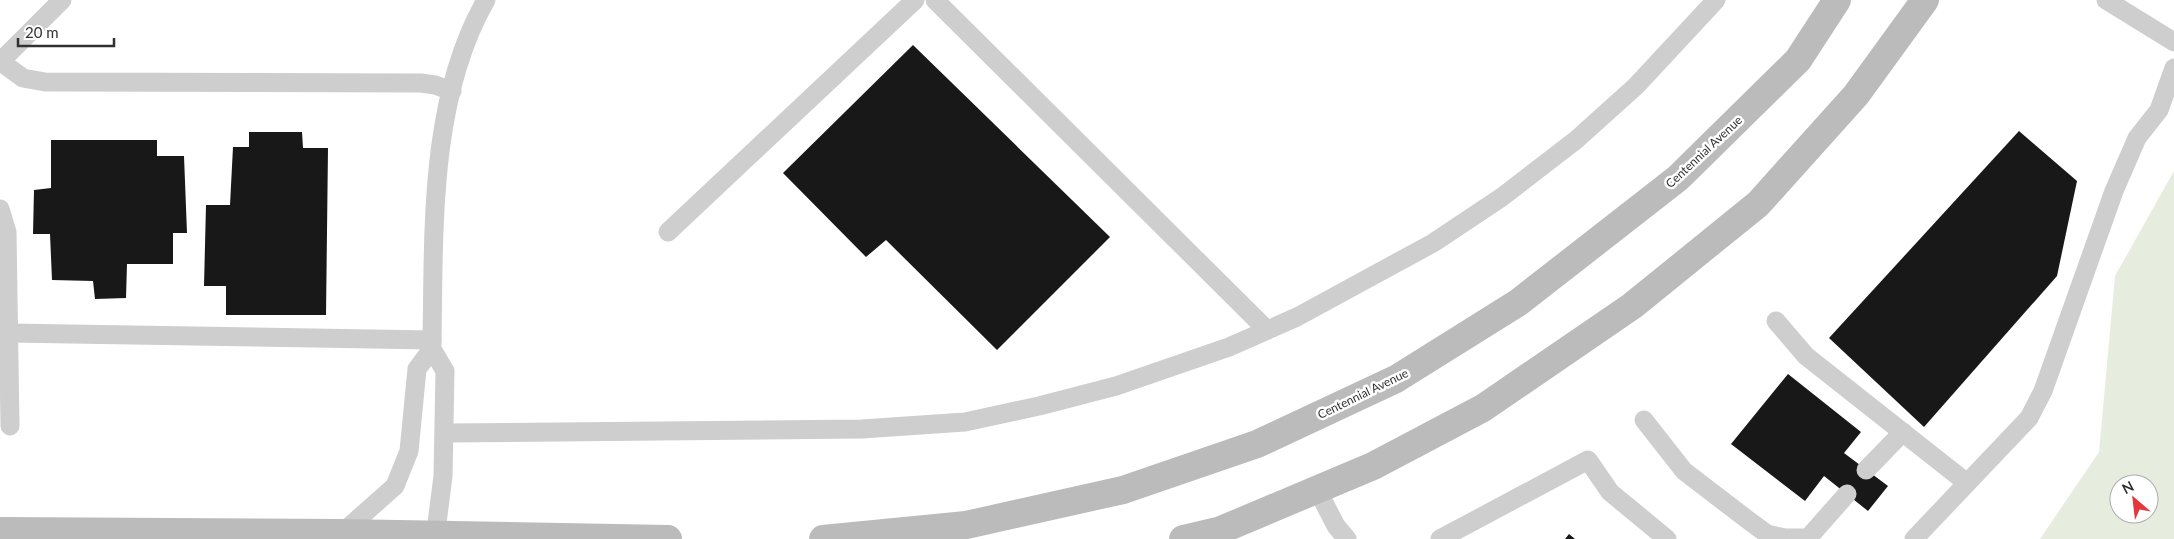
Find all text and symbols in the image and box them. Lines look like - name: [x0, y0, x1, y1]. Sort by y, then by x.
- scale bar: [18, 15, 114, 47]
- text: 20 m: [25, 23, 59, 41]
- street label: Centennial Avenue: [1662, 112, 1745, 191]
- street label: Centennial Avenue: [1315, 365, 1411, 422]
- north arrow: [2109, 474, 2159, 524]
- text: N: [2119, 477, 2136, 497]

